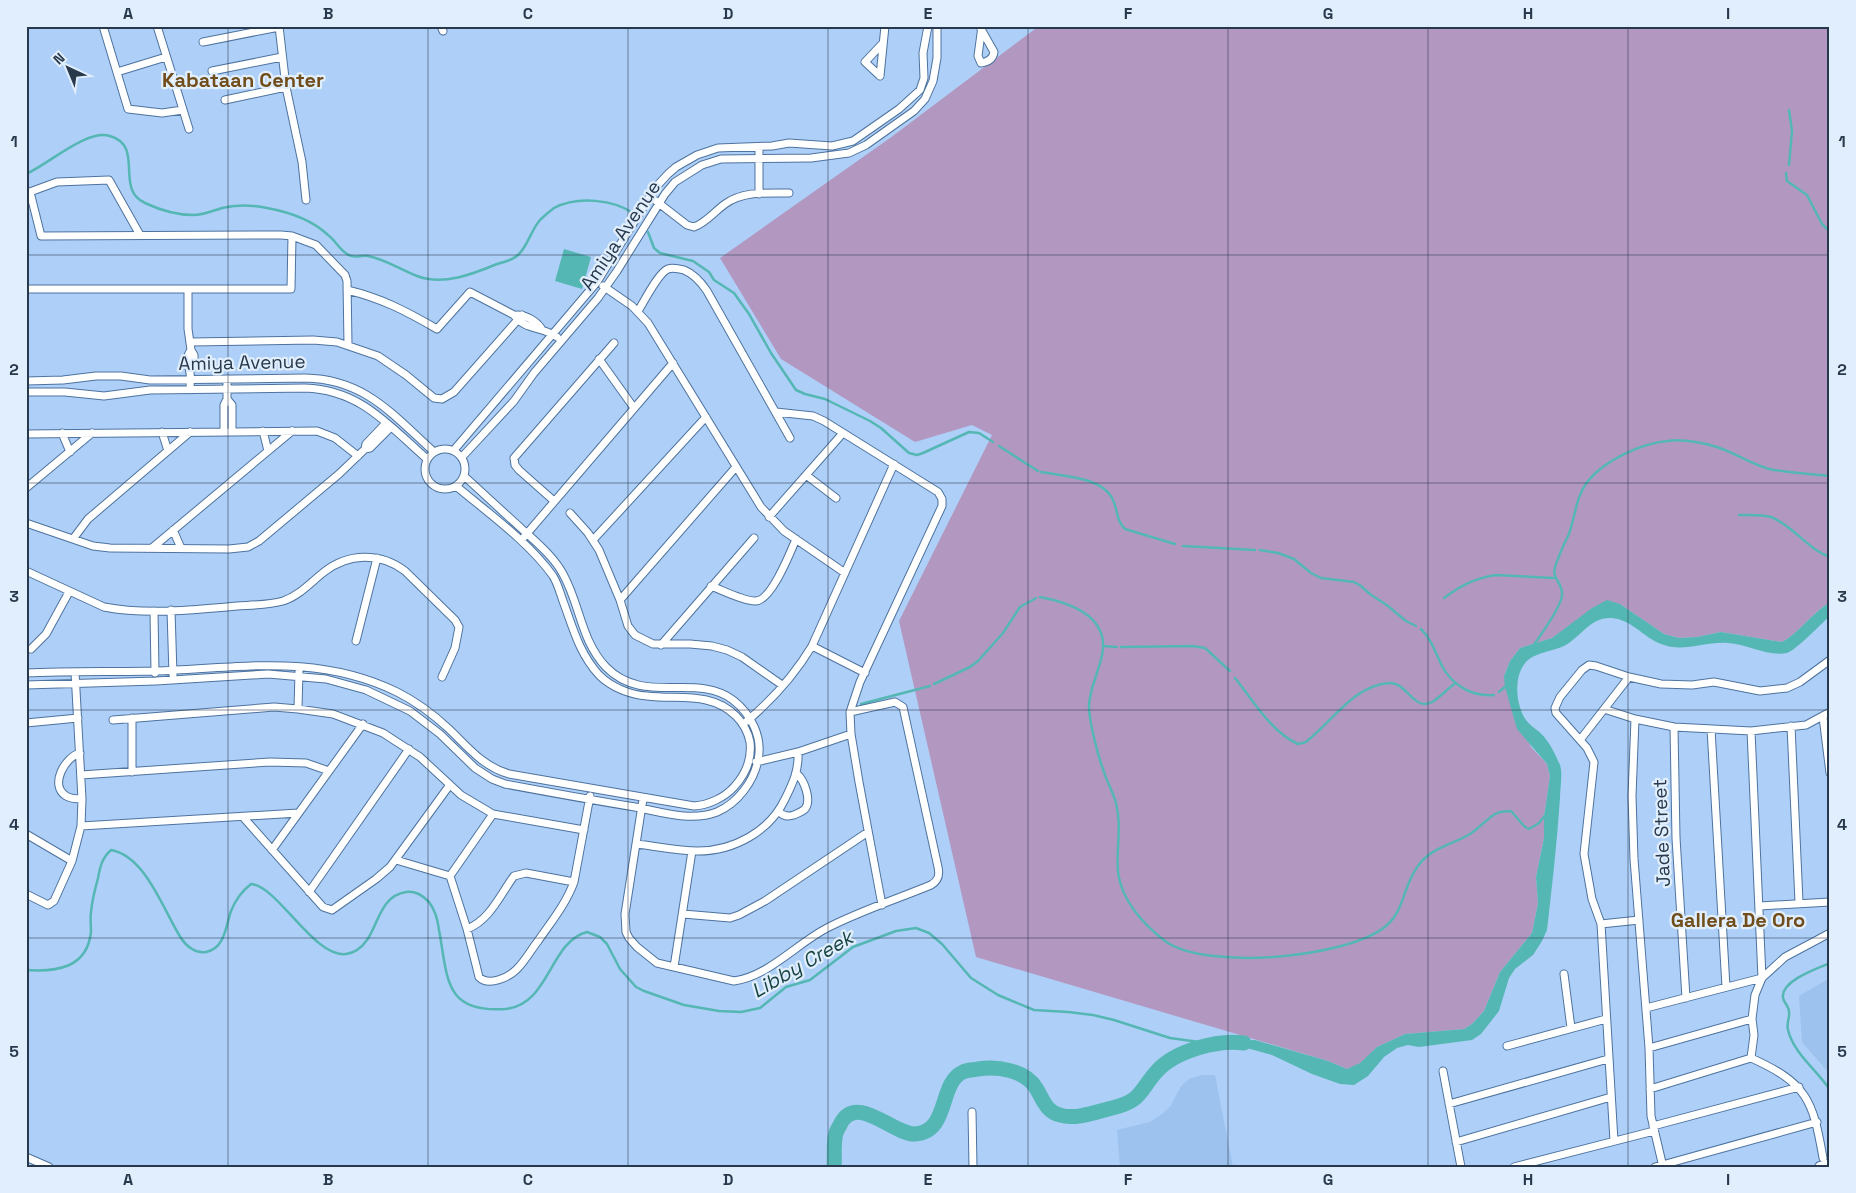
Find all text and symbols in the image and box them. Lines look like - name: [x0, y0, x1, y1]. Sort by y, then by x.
- text: A: [123, 3, 133, 24]
- text: B: [323, 3, 333, 24]
- text: C: [523, 3, 533, 24]
- text: D: [723, 3, 733, 24]
- text: E: [924, 3, 933, 24]
- text: F: [1124, 3, 1133, 24]
- text: G: [1323, 3, 1333, 24]
- text: H: [1523, 3, 1533, 24]
- text: I: [1726, 3, 1730, 24]
- north arrow: [42, 42, 92, 92]
- text: N: [49, 49, 69, 68]
- district label: Kabataan Center: [162, 67, 324, 93]
- text: 1: [10, 131, 18, 152]
- text: 1: [1838, 131, 1846, 152]
- street label: Amiya Avenue: [574, 176, 666, 295]
- street label: Amiya Avenue: [178, 349, 306, 376]
- text: 2: [9, 359, 19, 380]
- text: 2: [1837, 359, 1847, 380]
- text: 3: [9, 586, 19, 607]
- text: 3: [1837, 586, 1847, 607]
- street label: Jade Street: [1647, 779, 1676, 887]
- text: 4: [9, 814, 19, 835]
- text: 4: [1837, 814, 1847, 835]
- district label: Gallera De Oro: [1671, 907, 1805, 933]
- water label: Libby Creek: [746, 923, 860, 1004]
- text: 5: [9, 1041, 19, 1062]
- text: 5: [1837, 1041, 1847, 1062]
- text: A: [123, 1169, 133, 1190]
- text: B: [323, 1169, 333, 1190]
- text: C: [523, 1169, 533, 1190]
- text: D: [723, 1169, 733, 1190]
- text: E: [924, 1169, 933, 1190]
- text: F: [1124, 1169, 1133, 1190]
- text: G: [1323, 1169, 1333, 1190]
- text: H: [1523, 1169, 1533, 1190]
- text: I: [1726, 1169, 1730, 1190]

